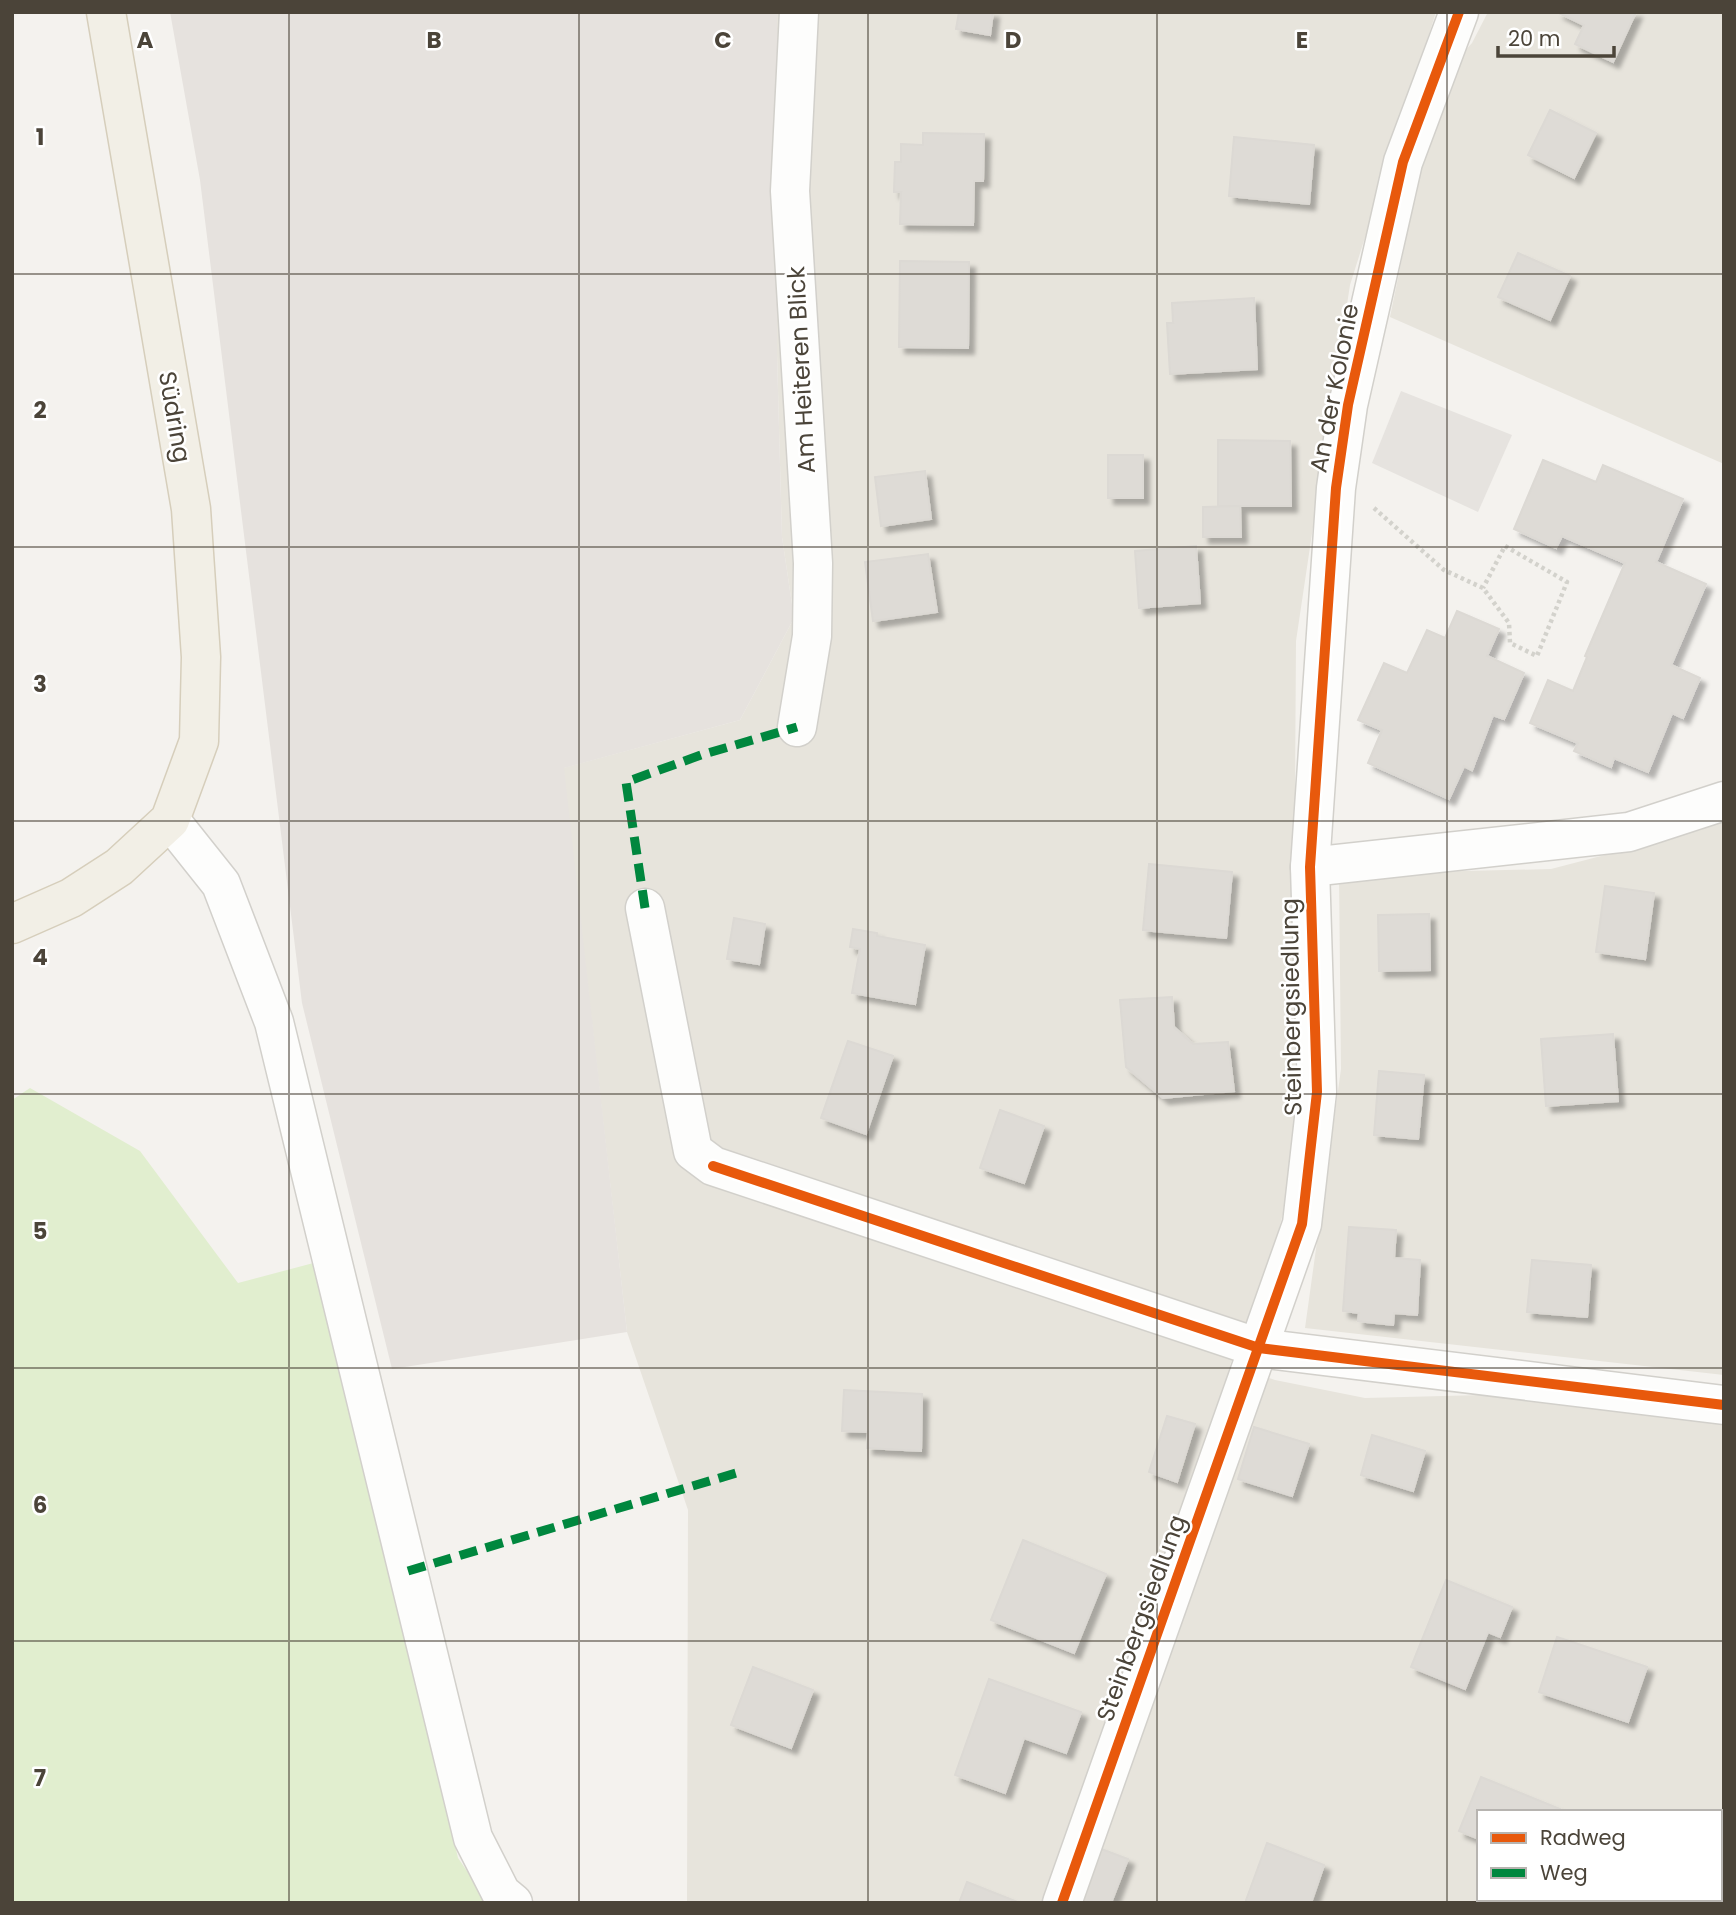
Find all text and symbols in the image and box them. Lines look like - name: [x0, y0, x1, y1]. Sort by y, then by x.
- scale bar: [1498, 14, 1614, 58]
- text: A: [137, 24, 154, 56]
- text: B: [426, 24, 442, 56]
- text: C: [714, 24, 732, 56]
- text: D: [1005, 24, 1021, 56]
- text: E: [1296, 24, 1308, 56]
- text: 20 m: [1508, 24, 1561, 53]
- text: 1: [36, 121, 44, 153]
- street label: Am Heiteren Blick: [779, 265, 823, 474]
- street label: An der Kolonie: [1301, 301, 1367, 475]
- street label: Südring: [151, 369, 199, 465]
- text: 2: [33, 394, 47, 426]
- text: 3: [33, 668, 47, 700]
- street label: Steinbergsiedlung: [1273, 898, 1309, 1116]
- text: 4: [32, 941, 48, 973]
- text: 5: [33, 1215, 47, 1247]
- text: 6: [33, 1489, 47, 1521]
- street label: Steinbergsiedlung: [1088, 1510, 1194, 1726]
- text: 7: [34, 1762, 46, 1794]
- legend: [1477, 1810, 1722, 1901]
- text: Radweg: [1540, 1823, 1626, 1852]
- text: Weg: [1540, 1858, 1588, 1887]

